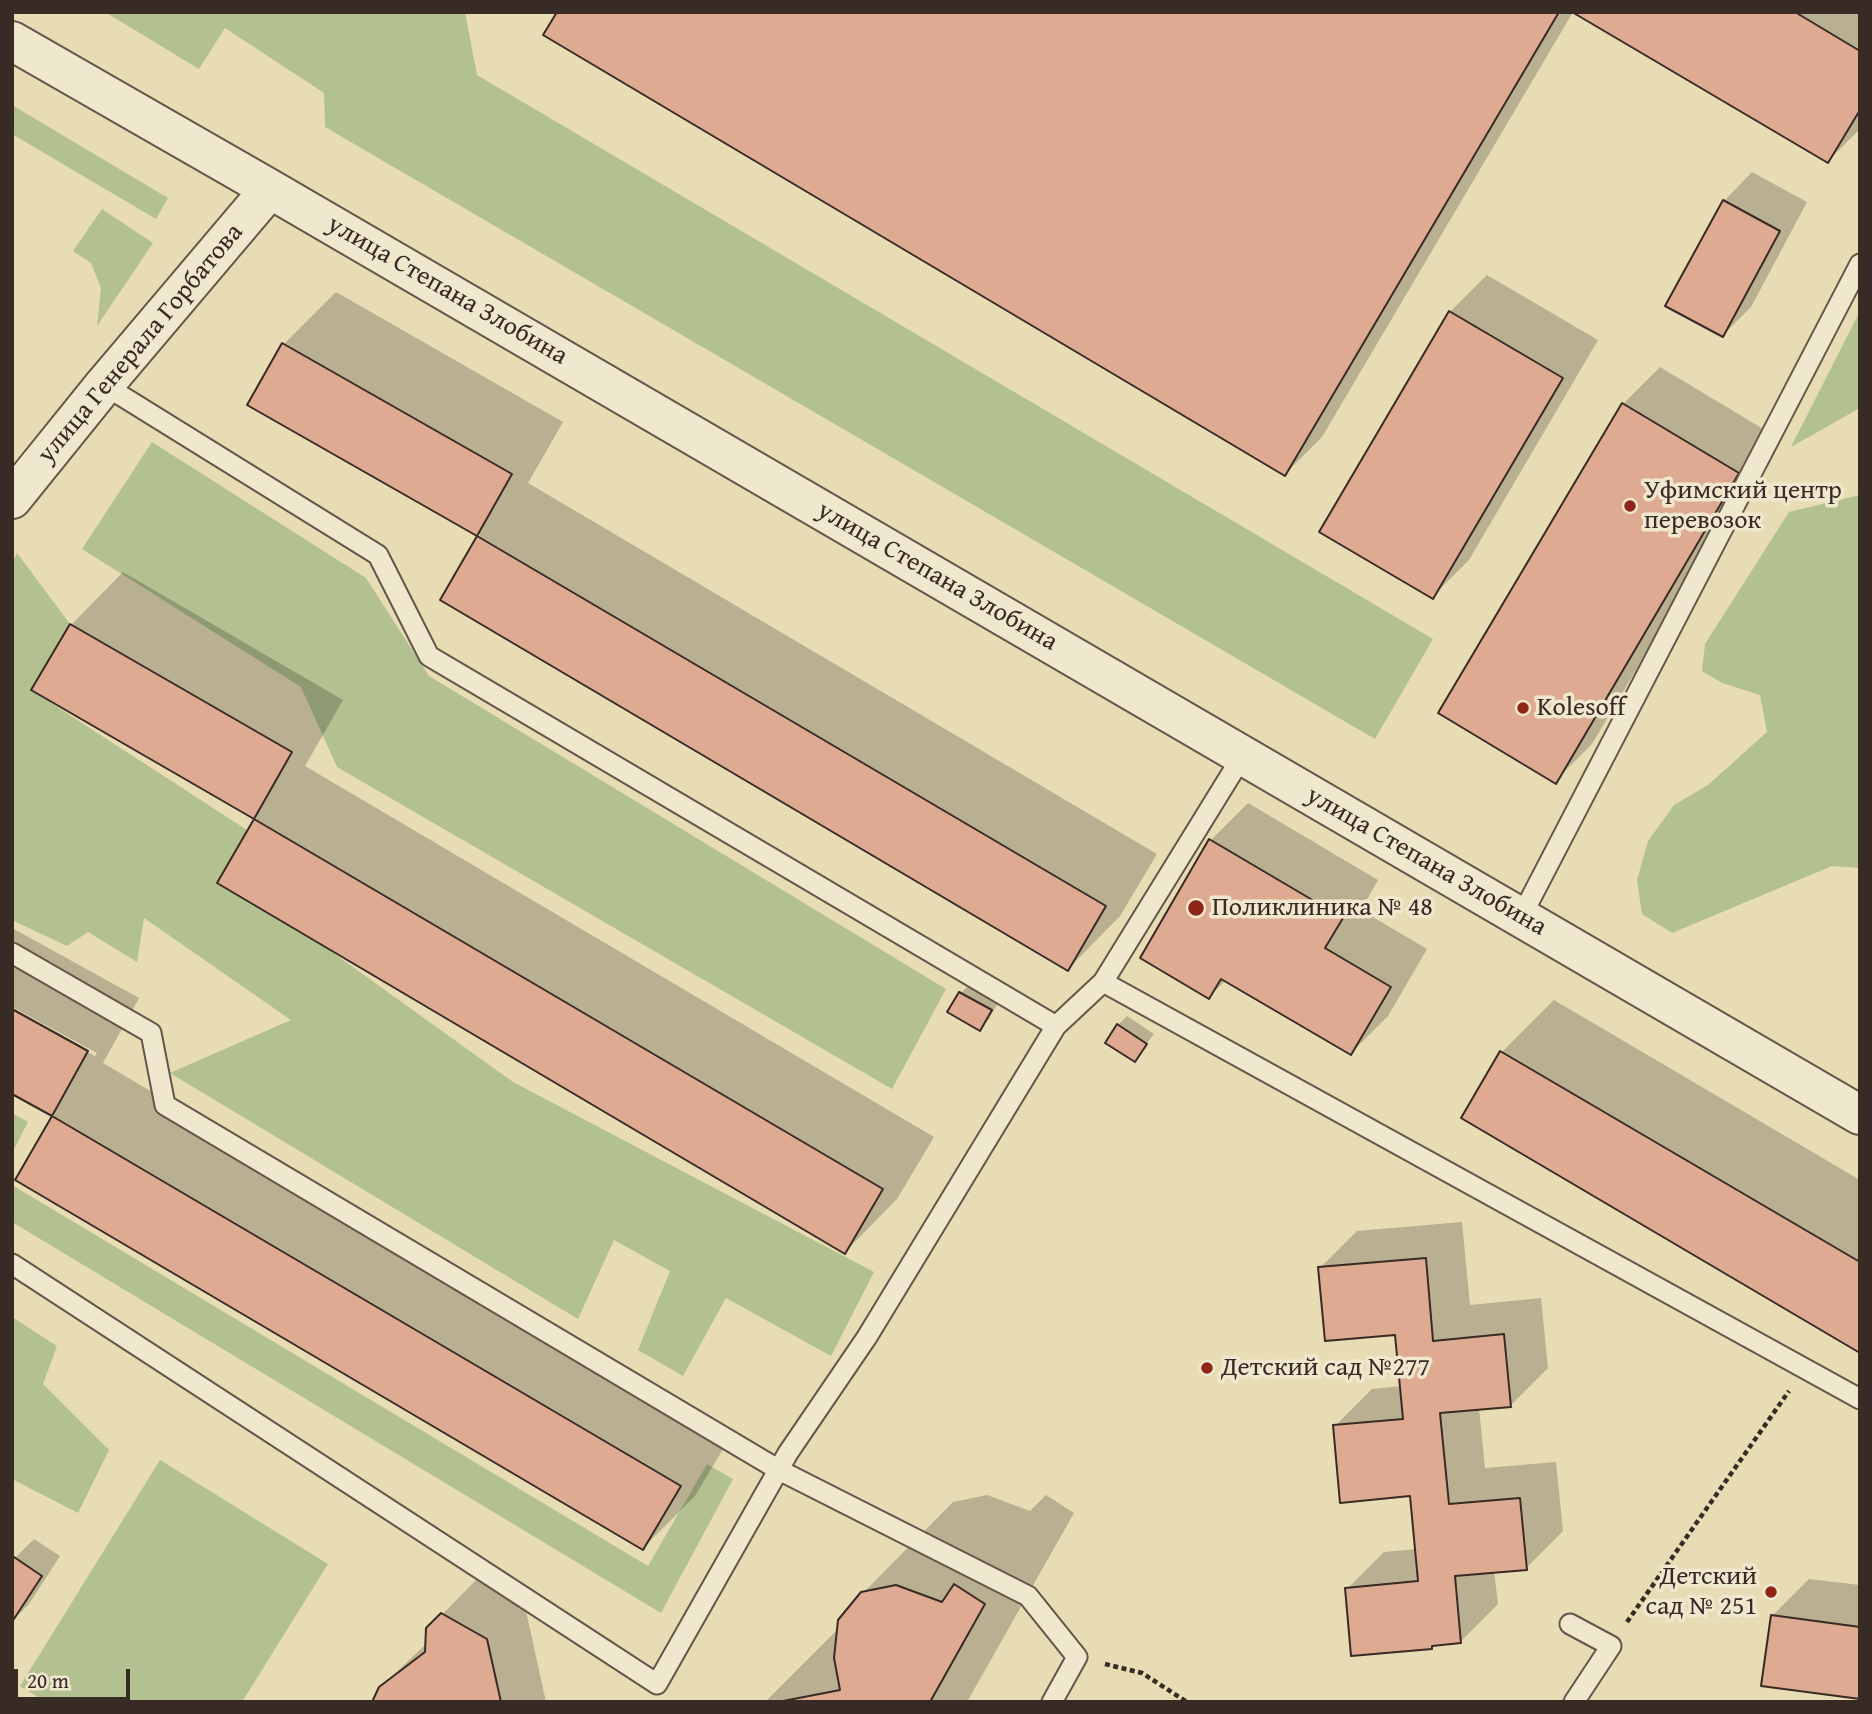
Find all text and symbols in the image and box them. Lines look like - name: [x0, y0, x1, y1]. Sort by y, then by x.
- street label: улица Степана Злобина: [321, 209, 573, 373]
- street label: улица Генерала Горбатова: [32, 218, 250, 470]
- place label: Уфимский центр перевозок: [1644, 475, 1842, 536]
- street label: улица Степана Злобина: [811, 495, 1063, 659]
- marker: Уфимский центр перевозок: [1622, 498, 1638, 514]
- place label: Kolesoff: [1537, 692, 1625, 724]
- marker: Kolesoff: [1515, 700, 1531, 716]
- street label: улица Степана Злобина: [1300, 780, 1552, 944]
- place label: Поликлиника № 48: [1212, 892, 1433, 924]
- marker: Поликлиника № 48: [1186, 898, 1206, 918]
- place label: Детский сад №277: [1221, 1352, 1430, 1384]
- marker: Детский сад №277: [1199, 1360, 1215, 1376]
- place label: Детский сад № 251: [1645, 1561, 1757, 1622]
- marker: Детский сад № 251: [1763, 1584, 1779, 1600]
- scale bar: [18, 1654, 133, 1698]
- text: 20 m: [27, 1665, 69, 1696]

